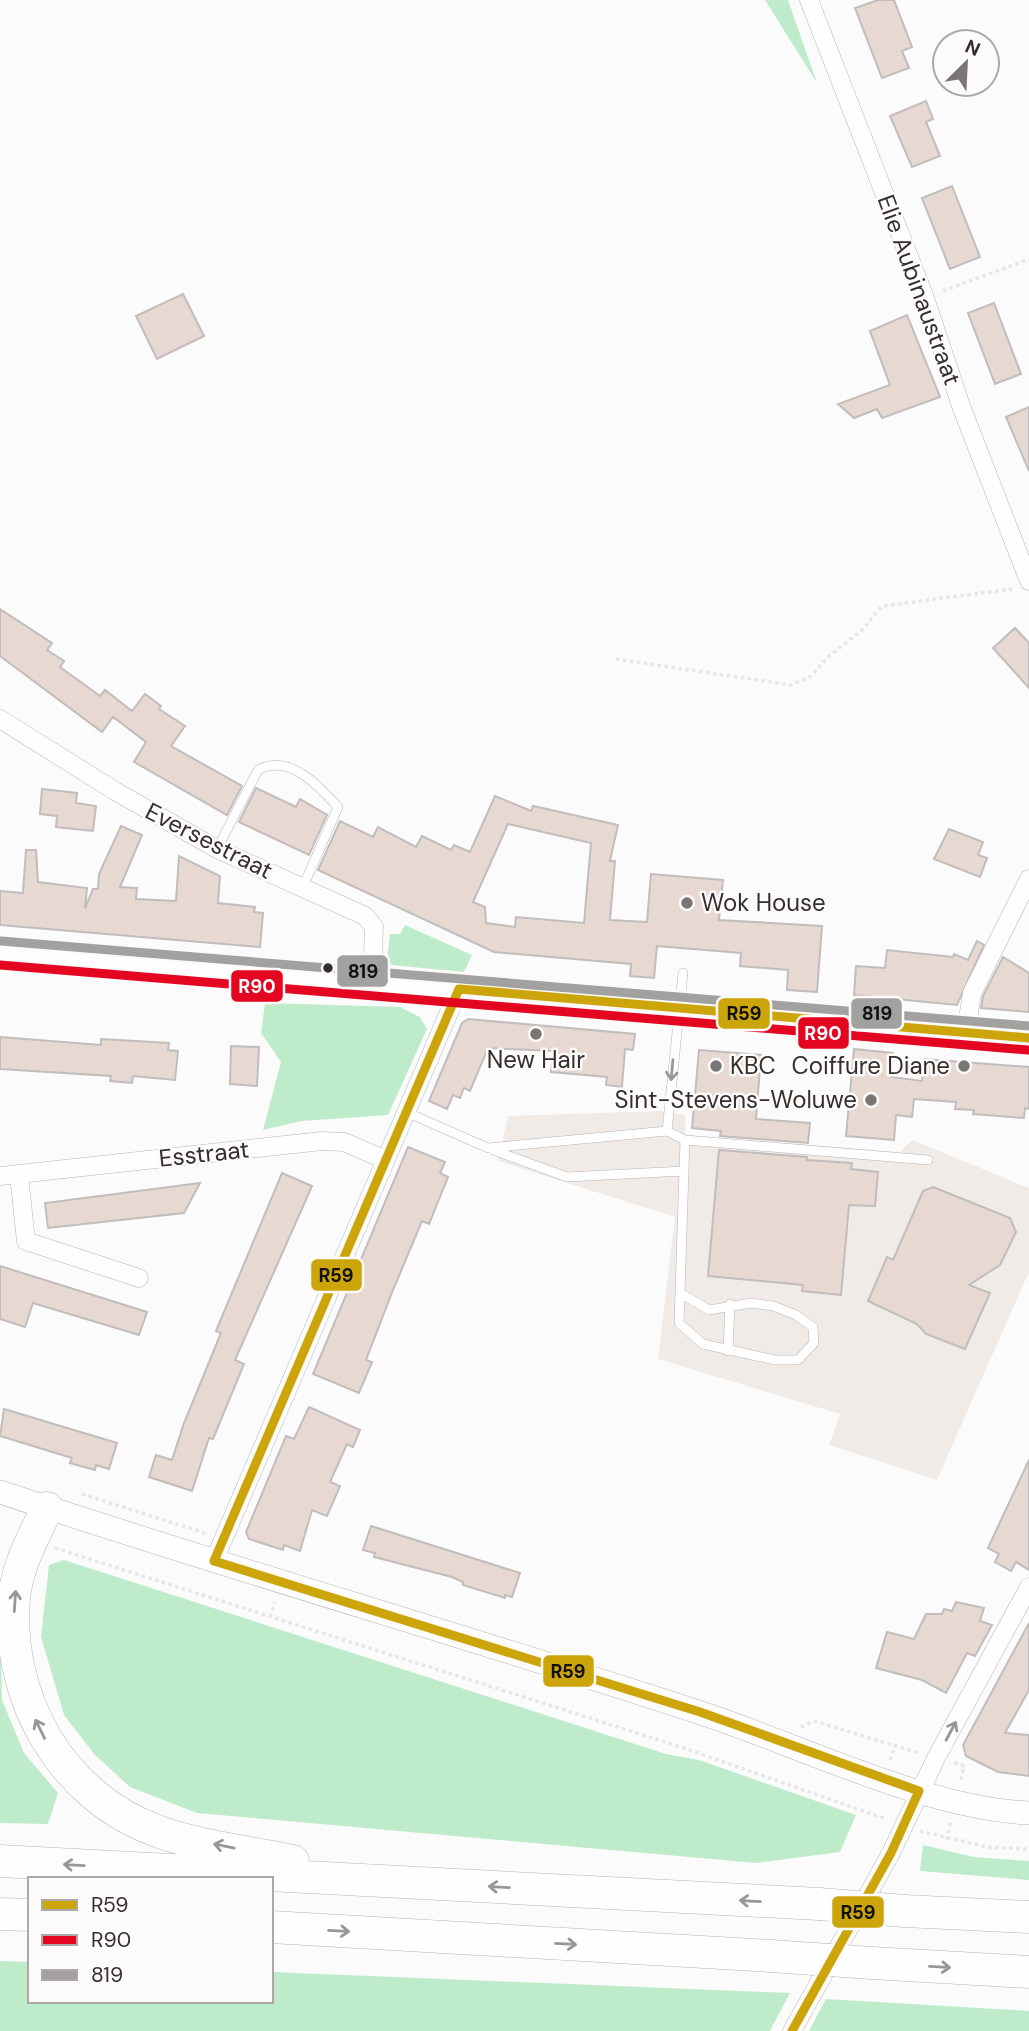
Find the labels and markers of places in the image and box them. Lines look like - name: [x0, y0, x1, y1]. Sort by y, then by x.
- place label: Wok House: [701, 887, 826, 918]
- marker: Wok House: [679, 895, 695, 911]
- unlabelled marker: [321, 961, 335, 975]
- marker: New Hair: [528, 1026, 544, 1042]
- place label: New Hair: [487, 1044, 585, 1075]
- place label: KBC: [730, 1050, 776, 1081]
- place label: Coiffure Diane: [792, 1050, 950, 1081]
- marker: KBC: [708, 1058, 724, 1074]
- marker: Coiffure Diane: [956, 1058, 972, 1074]
- place label: Sint-Stevens-Woluwe: [615, 1084, 857, 1115]
- marker: Sint-Stevens-Woluwe: [863, 1092, 879, 1108]

